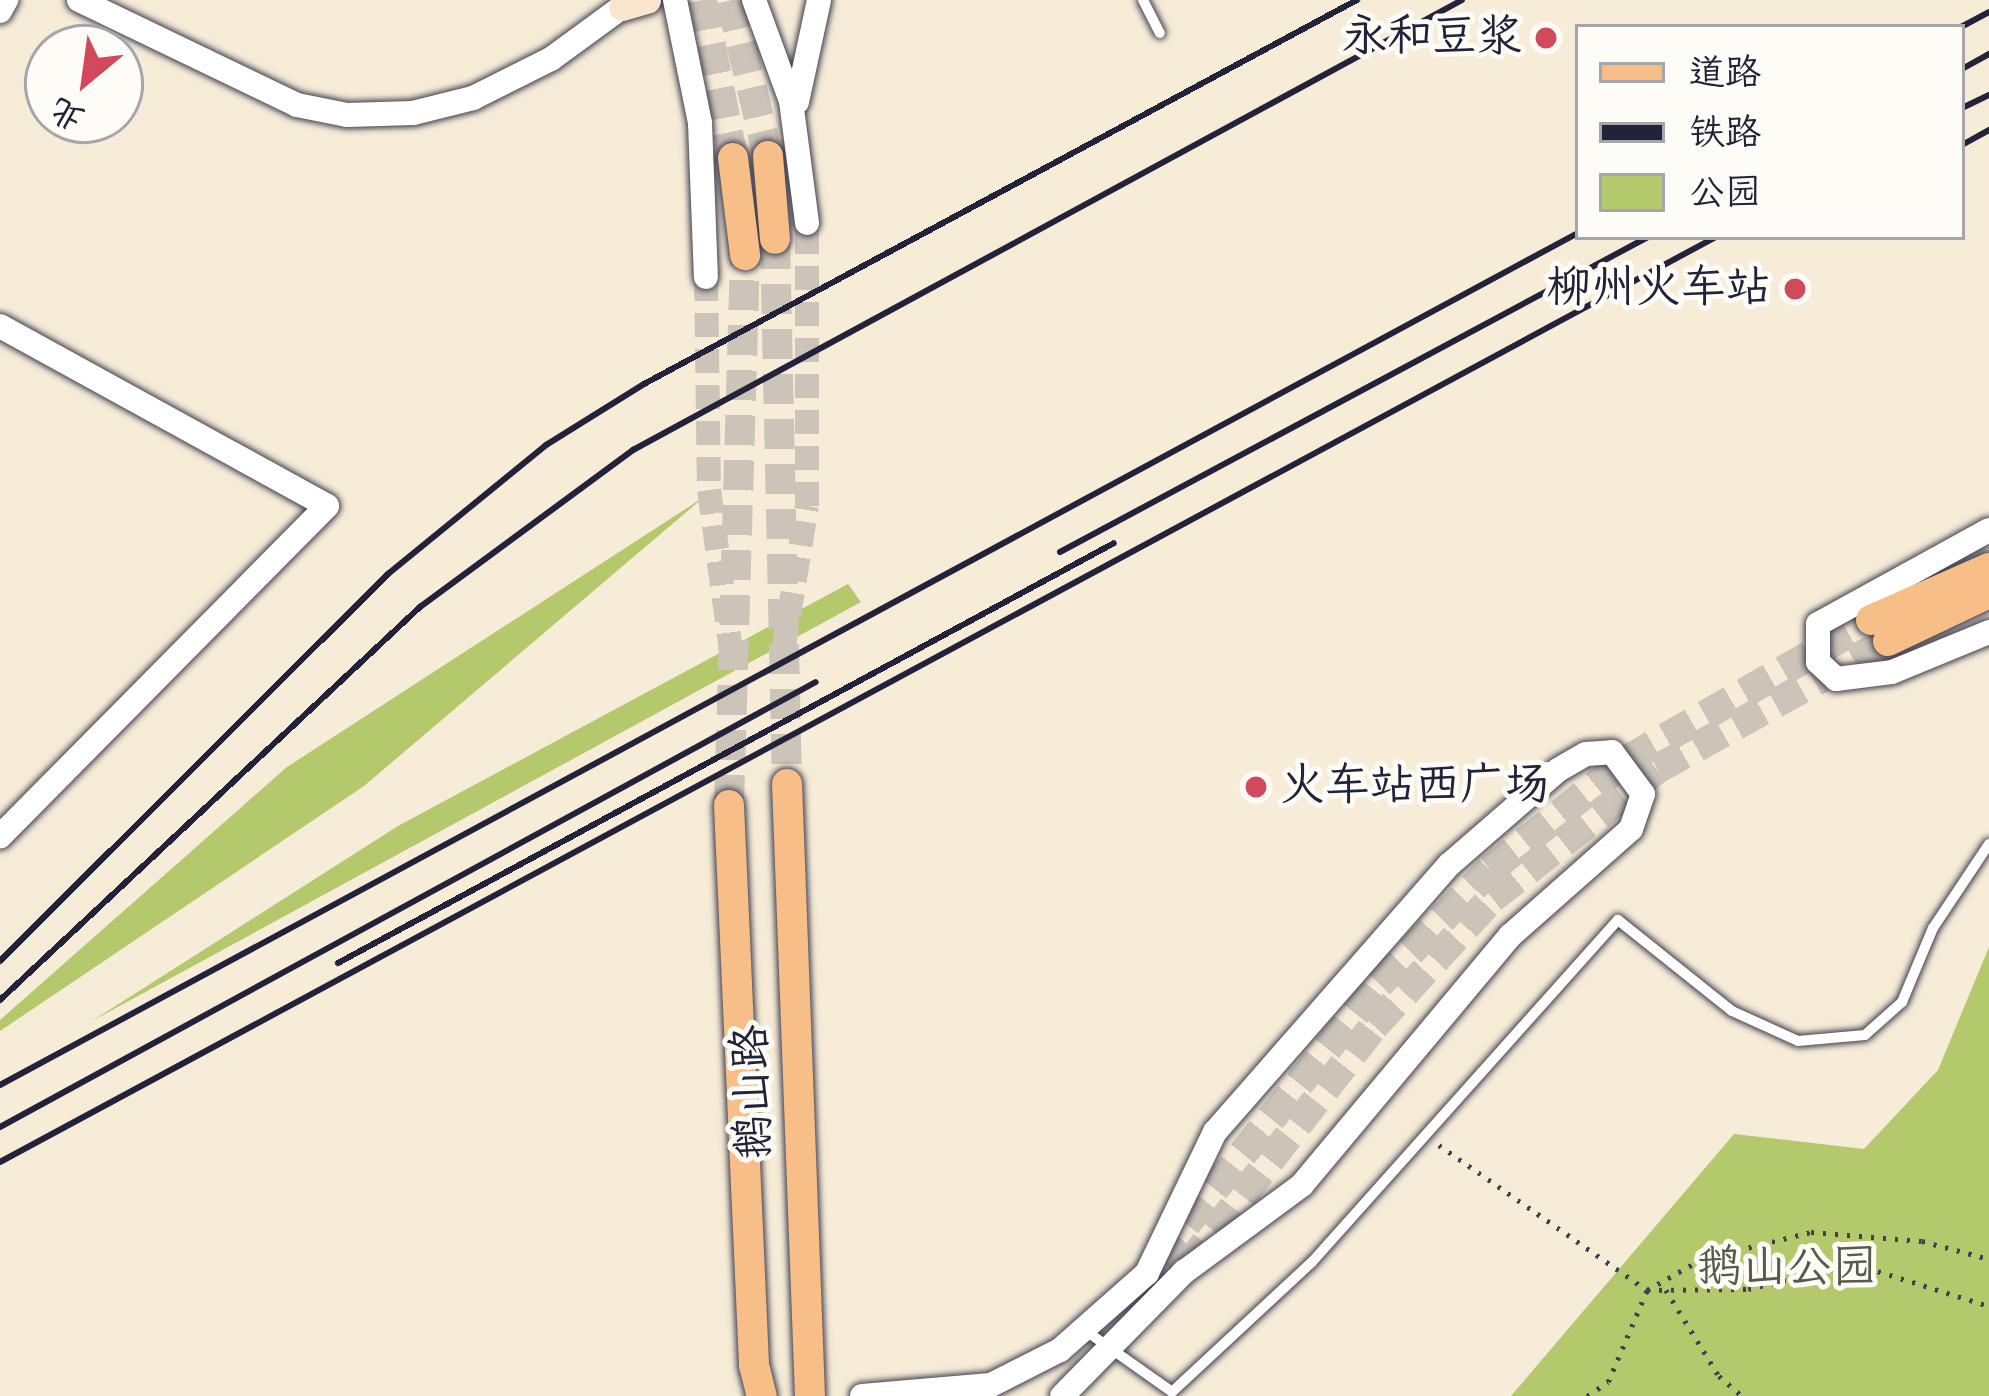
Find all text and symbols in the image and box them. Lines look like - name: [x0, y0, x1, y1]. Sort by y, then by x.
- place label: 永和豆浆: [1342, 11, 1522, 65]
- north arrow: [24, 24, 144, 144]
- legend: [1575, 24, 1965, 240]
- marker: 永和豆浆: [1533, 25, 1559, 51]
- text: 道路: [1689, 51, 1761, 98]
- text: 北: [43, 86, 93, 140]
- text: 铁路: [1689, 111, 1761, 158]
- text: 公园: [1689, 171, 1761, 218]
- place label: 柳州火车站: [1546, 262, 1771, 316]
- marker: 柳州火车站: [1782, 276, 1808, 302]
- place label: 火车站西广场: [1280, 760, 1550, 814]
- marker: 火车站西广场: [1243, 774, 1269, 800]
- street label: 鹅山路: [725, 1024, 783, 1160]
- park label: 鹅山公园: [1697, 1242, 1877, 1296]

